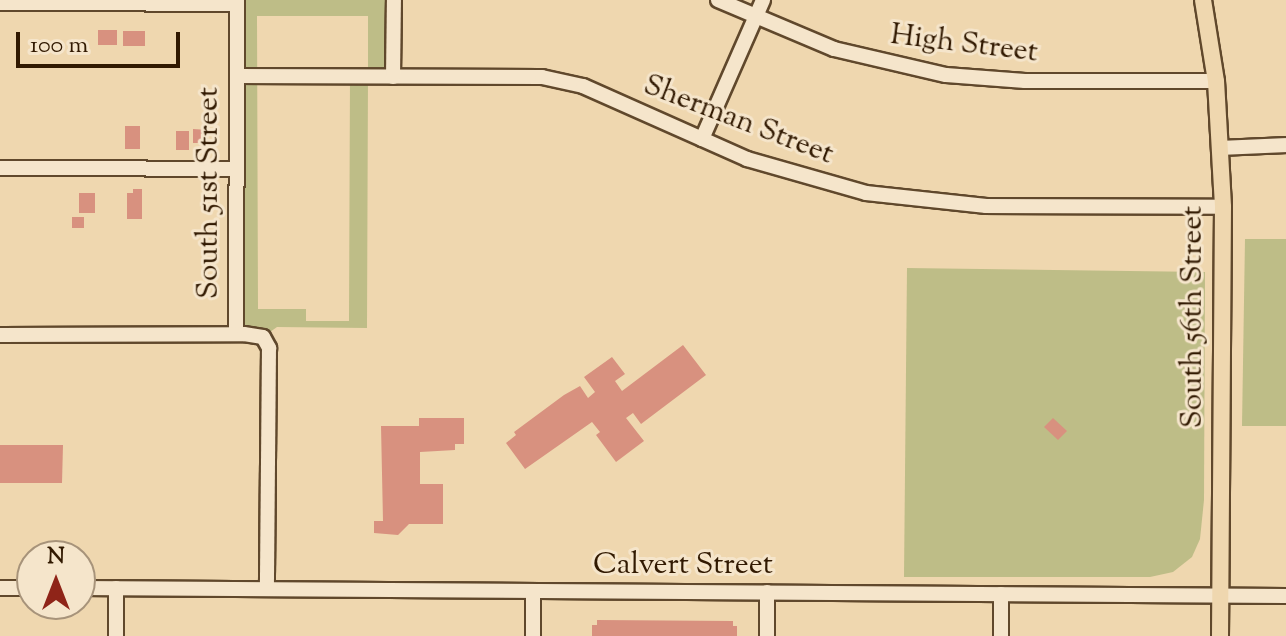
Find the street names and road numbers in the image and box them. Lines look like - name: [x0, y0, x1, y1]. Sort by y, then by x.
- street label: High Street: [888, 18, 1040, 72]
- street label: Sherman Street: [638, 68, 838, 174]
- street label: South 51st Street: [192, 87, 228, 299]
- street label: South 56th Street: [1176, 206, 1212, 428]
- street label: Calvert Street: [593, 548, 773, 584]

